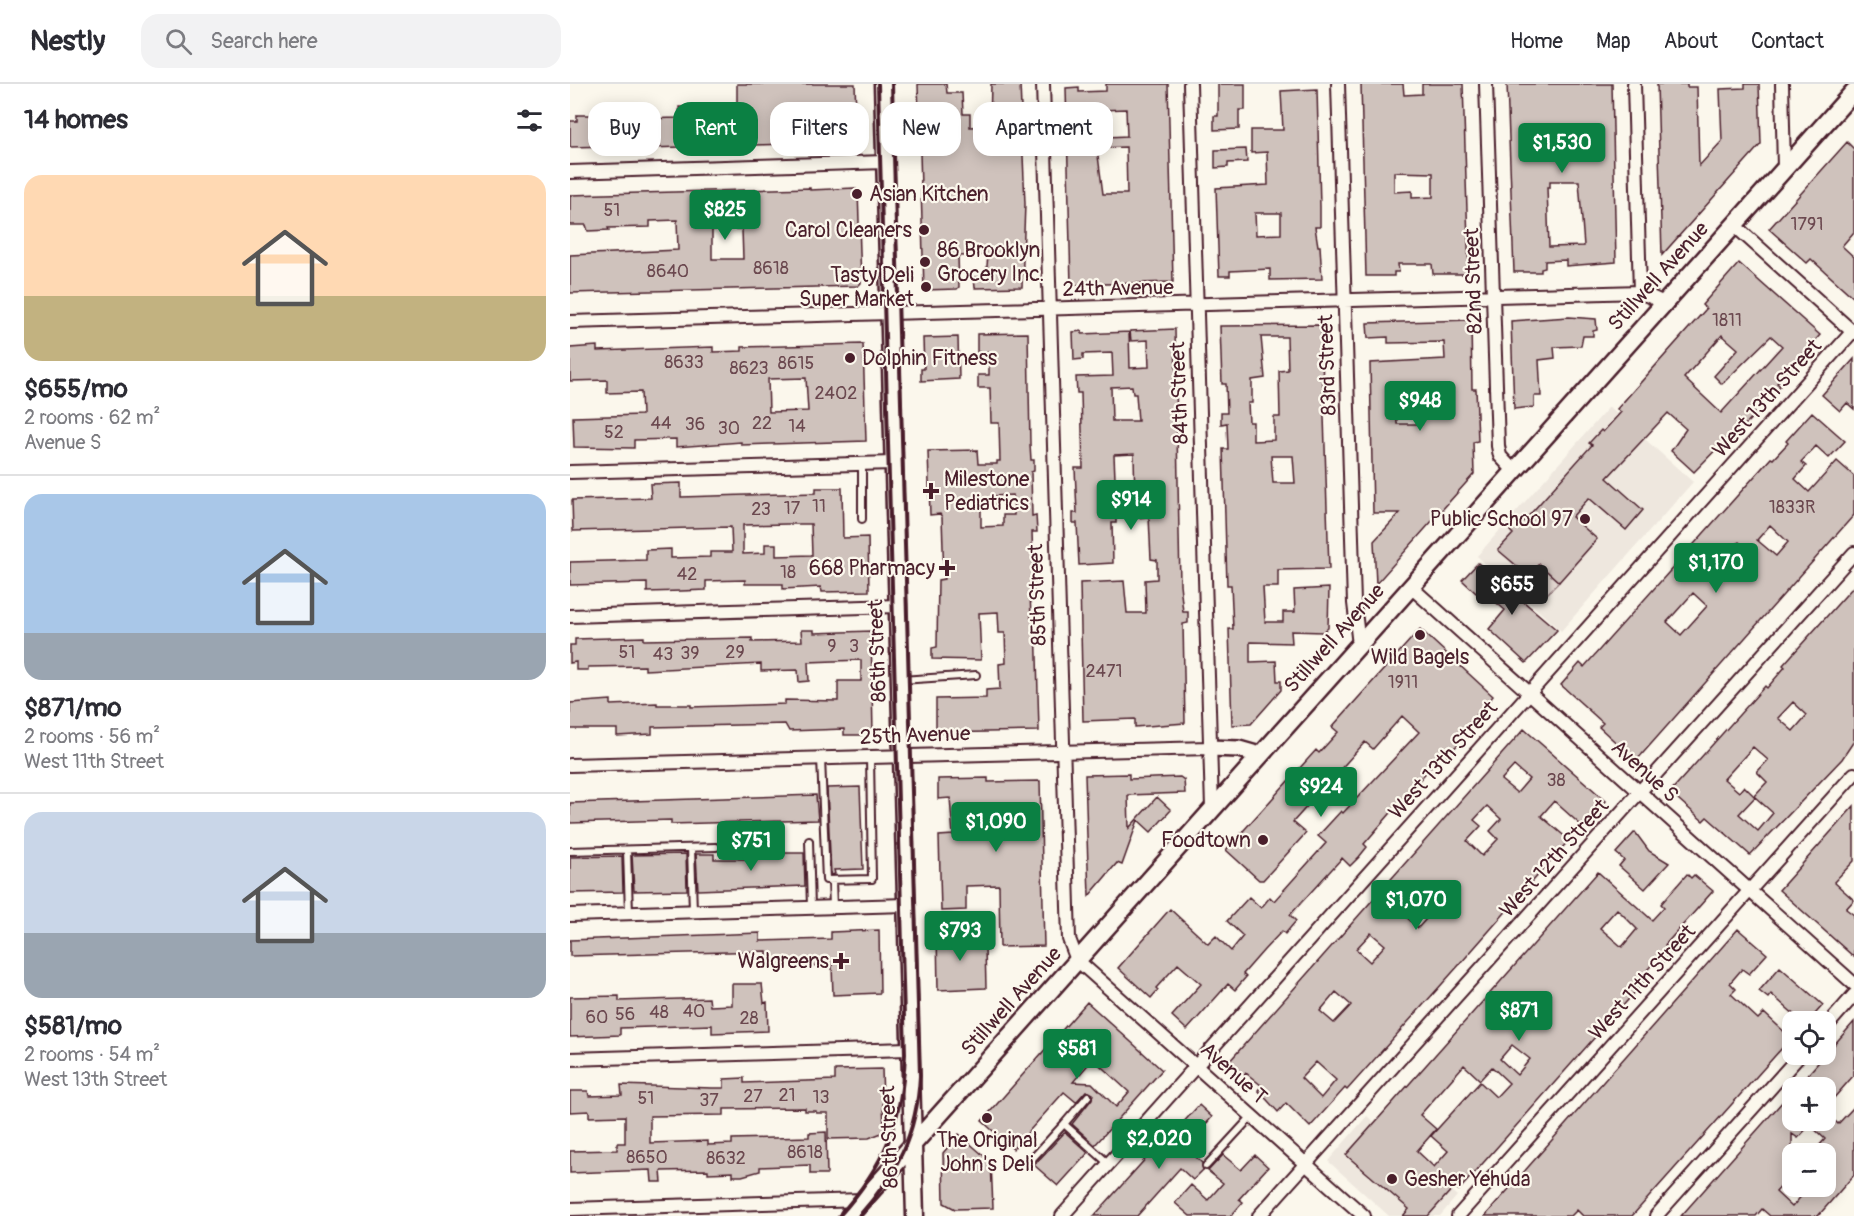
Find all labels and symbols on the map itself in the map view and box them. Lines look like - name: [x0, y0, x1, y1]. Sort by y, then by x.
- pin: $1,530: [1513, 123, 1611, 174]
- place label: Asian Kitchen: [869, 181, 989, 208]
- marker: Asian Kitchen: [850, 187, 864, 201]
- pin: $825: [689, 190, 761, 241]
- house number: 51: [604, 199, 620, 222]
- house number: 1791: [1791, 213, 1823, 236]
- street label: Stillwell Avenue: [1602, 216, 1715, 337]
- place label: Carol Cleaners: [785, 217, 913, 244]
- marker: Carol Cleaners: [917, 223, 931, 237]
- street label: 82nd Street: [1458, 227, 1489, 334]
- place label: 86 Brooklyn Grocery Inc.: [937, 237, 1044, 288]
- marker: 86 Brooklyn Grocery Inc.: [918, 255, 932, 269]
- house number: 8618: [753, 257, 789, 280]
- house number: 8640: [647, 260, 689, 283]
- place label: Tasty Deli Super Market: [799, 262, 915, 313]
- street label: 24th Avenue: [1062, 274, 1175, 303]
- marker: Tasty Deli Super Market: [919, 280, 933, 294]
- house number: 1811: [1712, 309, 1742, 332]
- street label: 83rd Street: [1312, 313, 1343, 416]
- street label: West 13th Street: [1707, 333, 1828, 463]
- street label: 84th Street: [1164, 341, 1195, 445]
- place label: Dolphin Fitness: [862, 345, 998, 372]
- house number: 8633: [664, 351, 704, 374]
- marker: Dolphin Fitness: [843, 351, 857, 365]
- house number: 8615: [778, 352, 814, 375]
- house number: 8623: [729, 357, 769, 380]
- pin: $948: [1384, 381, 1456, 432]
- house number: 2402: [815, 382, 857, 405]
- house number: 44: [651, 412, 672, 435]
- house number: 22: [752, 412, 772, 435]
- house number: 36: [685, 413, 705, 436]
- house number: 14: [788, 415, 806, 438]
- house number: 30: [718, 417, 740, 440]
- house number: 52: [604, 421, 624, 444]
- place label: Milestone Pediatrics: [944, 466, 1030, 517]
- pin: $914: [1095, 480, 1167, 531]
- marker: Milestone Pediatrics: [922, 482, 940, 500]
- house number: 11: [812, 495, 826, 518]
- house number: 1833R: [1769, 496, 1815, 519]
- house number: 17: [784, 497, 801, 520]
- house number: 23: [751, 498, 771, 521]
- place label: Public School 97: [1430, 506, 1573, 533]
- marker: Public School 97: [1578, 512, 1592, 526]
- street label: 85th Street: [1022, 543, 1053, 646]
- pin: $1,170: [1667, 543, 1765, 594]
- place label: 668 Pharmacy: [809, 555, 935, 582]
- house number: 18: [780, 561, 796, 584]
- marker: 668 Pharmacy: [940, 561, 954, 575]
- house number: 42: [677, 563, 697, 586]
- pin: $655: [1476, 565, 1548, 616]
- street label: Stillwell Avenue: [1278, 578, 1391, 699]
- street label: 86th Street: [862, 599, 893, 703]
- marker: Wild Bagels: [1413, 628, 1427, 642]
- house number: 9: [827, 635, 837, 658]
- house number: 3: [849, 635, 859, 658]
- house number: 51: [619, 641, 635, 664]
- house number: 29: [725, 641, 745, 664]
- house number: 39: [680, 642, 700, 665]
- house number: 43: [653, 643, 673, 666]
- place label: Wild Bagels: [1371, 644, 1470, 671]
- house number: 2471: [1085, 660, 1123, 683]
- house number: 1911: [1388, 671, 1418, 694]
- street label: West 13th Street: [1383, 695, 1504, 825]
- street label: 25th Avenue: [859, 720, 971, 751]
- street label: Avenue S: [1605, 734, 1684, 809]
- pin: $924: [1285, 767, 1357, 818]
- house number: 38: [1546, 769, 1566, 792]
- street label: West 12th Street: [1494, 793, 1615, 923]
- pin: $1,090: [947, 802, 1045, 853]
- pin: $751: [715, 821, 787, 872]
- place label: Foodtown: [1161, 827, 1251, 854]
- marker: Foodtown: [1256, 833, 1270, 847]
- pin: $1,070: [1367, 880, 1465, 931]
- pin: $793: [924, 911, 996, 962]
- street label: West 11th Street: [1583, 918, 1702, 1046]
- street label: Stillwell Avenue: [955, 941, 1068, 1062]
- place label: Walgreens: [738, 948, 830, 975]
- marker: Walgreens: [834, 954, 848, 968]
- pin: $871: [1483, 991, 1555, 1042]
- house number: 40: [683, 1000, 705, 1023]
- house number: 48: [649, 1001, 669, 1024]
- house number: 56: [615, 1003, 635, 1026]
- house number: 60: [586, 1006, 608, 1029]
- house number: 28: [739, 1007, 759, 1030]
- pin: $581: [1041, 1029, 1113, 1080]
- street label: Avenue T: [1195, 1036, 1273, 1111]
- house number: 21: [778, 1084, 796, 1107]
- house number: 27: [743, 1085, 763, 1108]
- street label: 86th Street: [874, 1085, 905, 1189]
- house number: 13: [812, 1086, 830, 1109]
- house number: 51: [638, 1087, 654, 1110]
- house number: 37: [699, 1089, 719, 1112]
- marker: The Original John's Deli: [980, 1111, 994, 1125]
- pin: $2,020: [1110, 1119, 1208, 1170]
- place label: The Original John's Deli: [936, 1127, 1038, 1178]
- house number: 8618: [787, 1141, 823, 1164]
- house number: 8650: [626, 1146, 668, 1169]
- house number: 8632: [706, 1147, 746, 1170]
- place label: Gesher Yehuda: [1404, 1166, 1531, 1193]
- marker: Gesher Yehuda: [1385, 1172, 1399, 1186]

